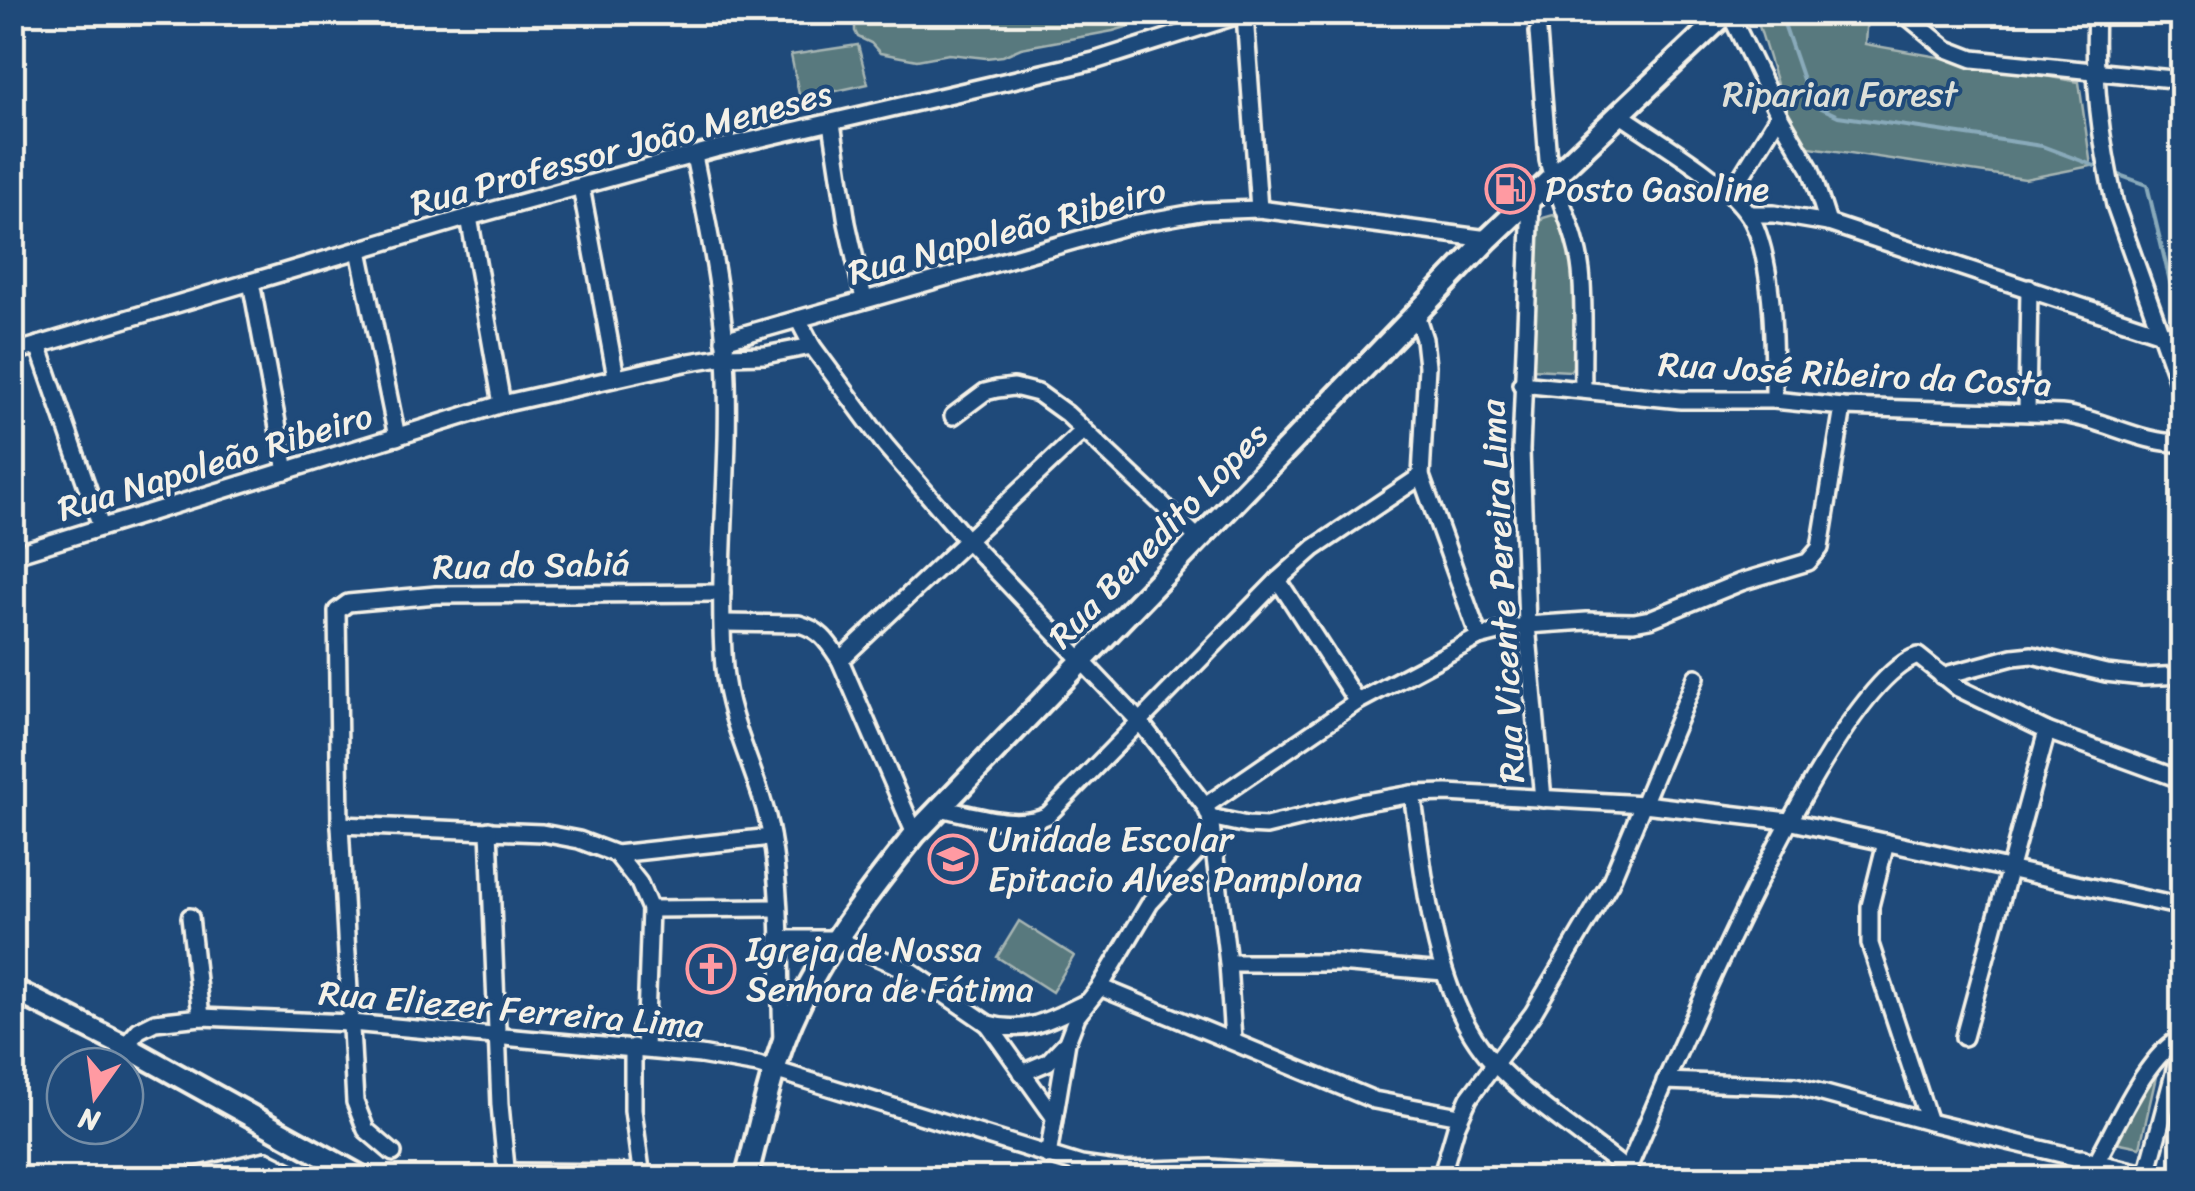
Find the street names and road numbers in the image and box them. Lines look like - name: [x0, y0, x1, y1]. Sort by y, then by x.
- street label: Rua Professor João Meneses: [403, 62, 839, 234]
- street label: Rua Napoleão Ribeiro: [841, 159, 1173, 303]
- street label: Rua José Ribeiro da Costa: [1657, 333, 2053, 415]
- street label: Rua Napoleão Ribeiro: [50, 385, 380, 539]
- street label: Rua Vicente Pereira Lima: [1461, 397, 1543, 784]
- street label: Rua Benedito Lopes: [1032, 406, 1284, 664]
- street label: Rua do Sabiá: [432, 532, 630, 598]
- street label: Rua Eliezer Ferreira Lima: [316, 961, 706, 1057]

